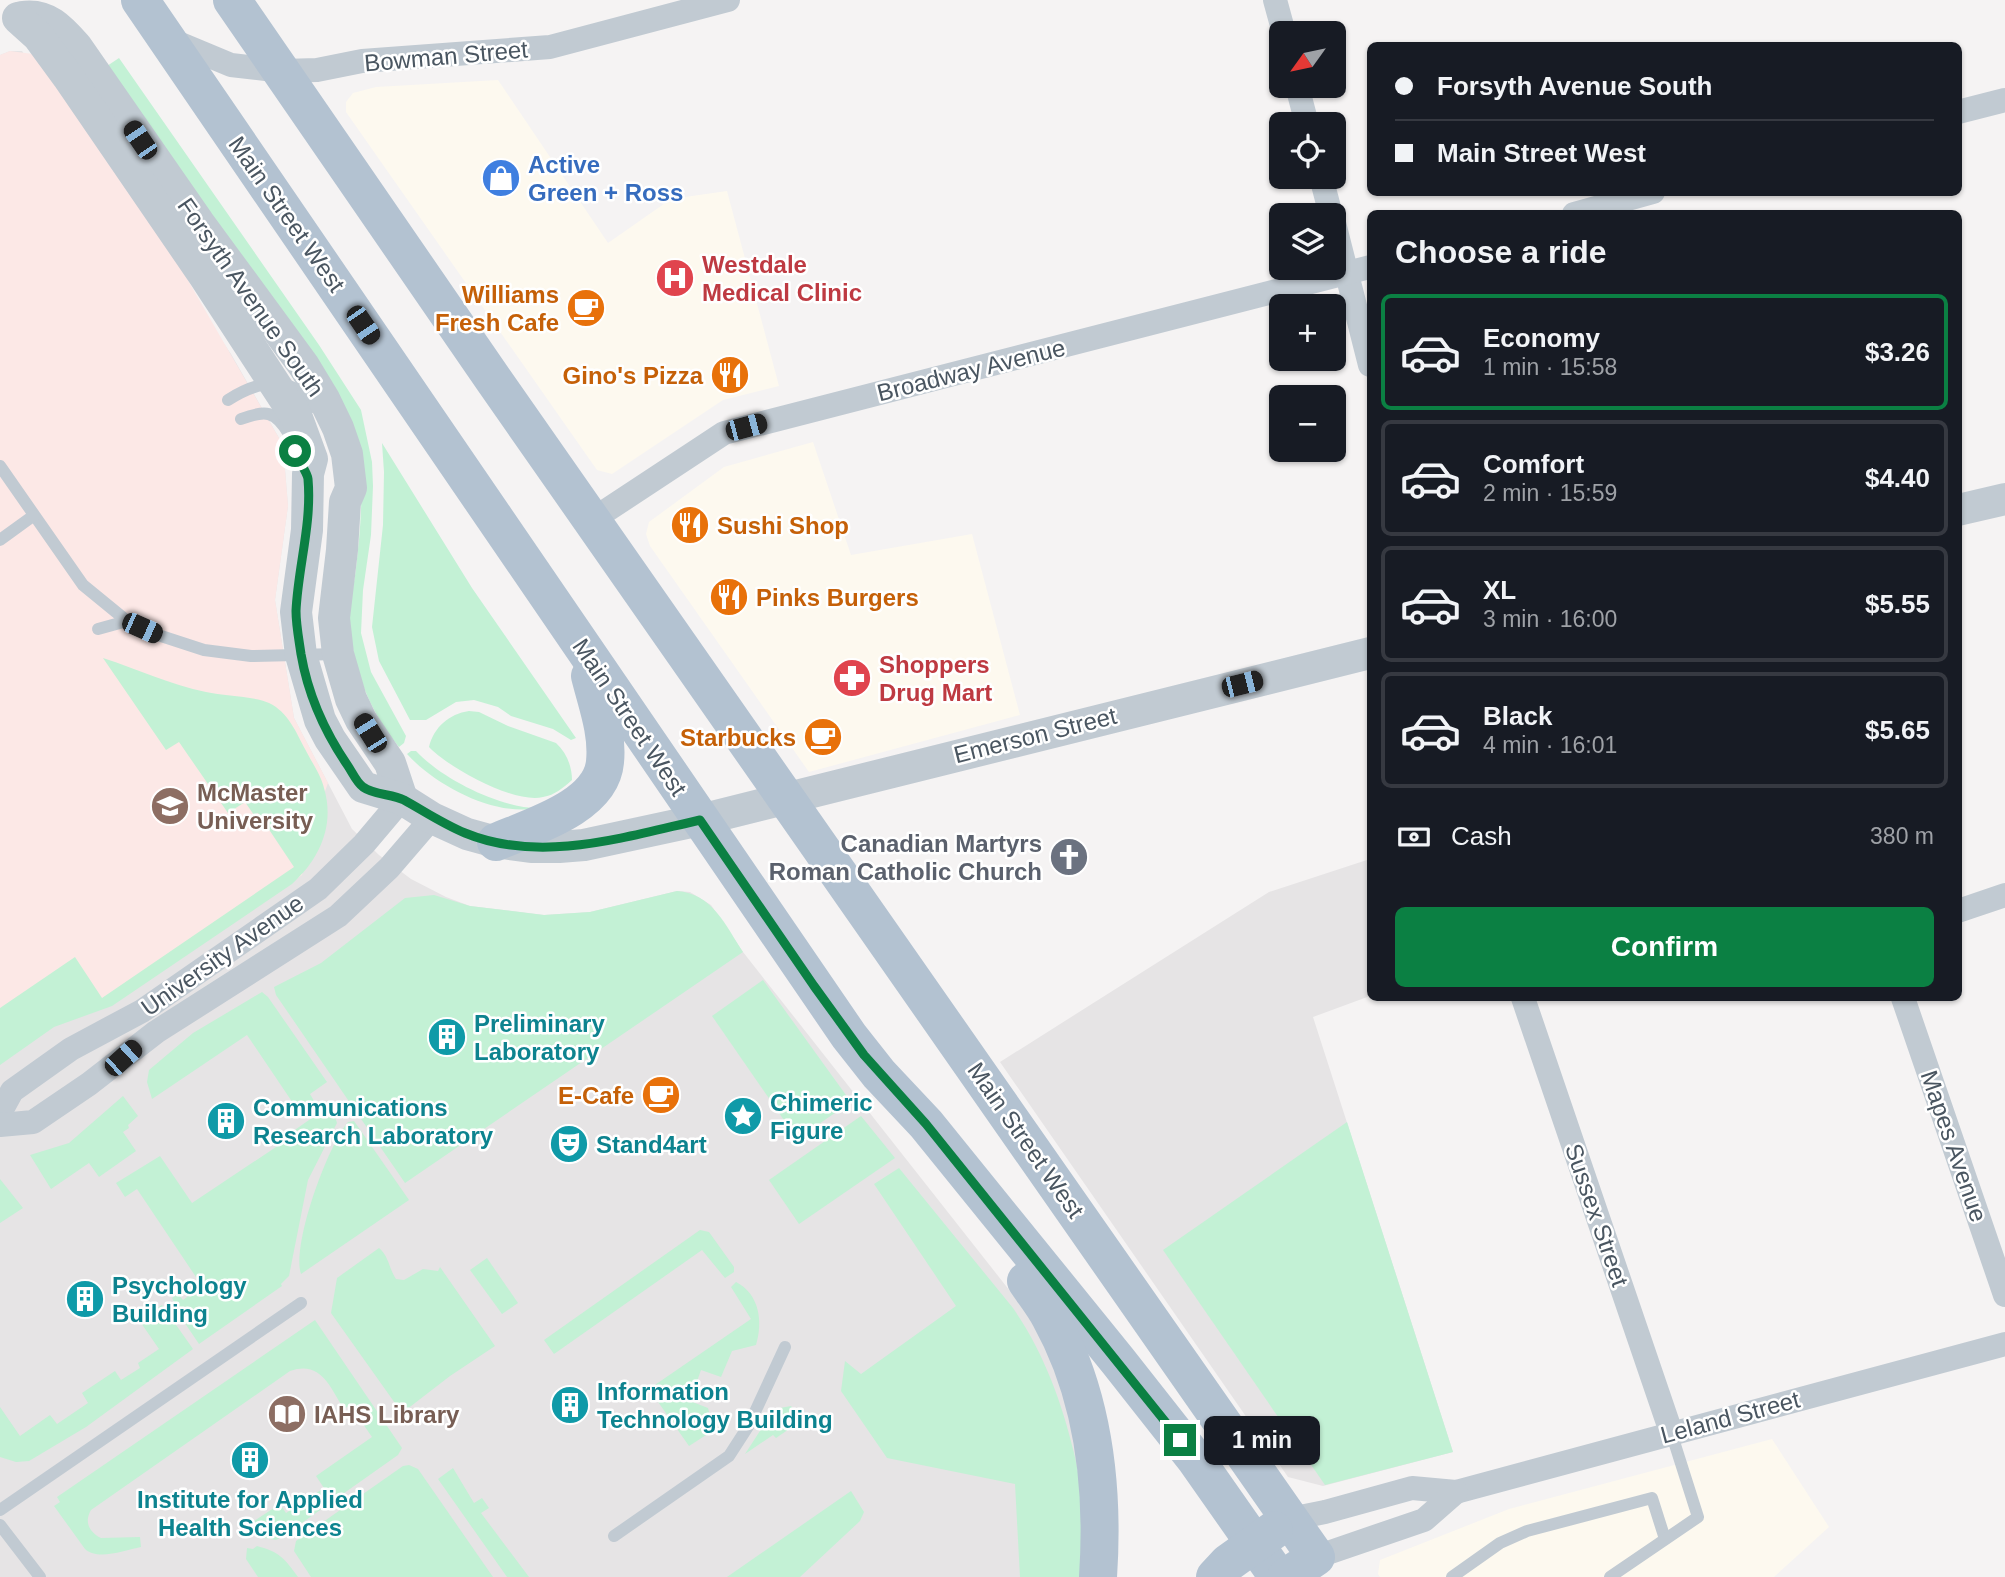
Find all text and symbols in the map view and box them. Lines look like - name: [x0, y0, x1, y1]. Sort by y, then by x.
- north arrow: [1269, 21, 1346, 98]
- map controls: [1269, 21, 1346, 462]
- street label: Bowman Street: [363, 35, 529, 77]
- text: Forsyth Avenue South: [1437, 71, 1712, 101]
- button: locate: [1269, 112, 1346, 189]
- car: [120, 117, 161, 163]
- street label: Main Street West: [223, 131, 351, 297]
- text: Main Street West: [1437, 138, 1646, 168]
- place label: Active Green + Ross: [528, 151, 683, 206]
- shop icon: Active Green + Ross: [480, 157, 522, 199]
- street label: Forsyth Avenue South: [172, 193, 330, 401]
- button: layers: [1269, 203, 1346, 280]
- text: Choose a ride: [1395, 234, 1607, 270]
- place label: Westdale Medical Clinic: [702, 251, 862, 306]
- hospital icon: Westdale Medical Clinic: [654, 257, 696, 299]
- place label: Williams Fresh Cafe: [435, 281, 559, 336]
- cafe icon: Williams Fresh Cafe: [565, 287, 607, 329]
- button: +: [1269, 294, 1346, 371]
- car: [343, 302, 384, 348]
- icon: car: [1399, 321, 1462, 384]
- text: Economy: [1483, 323, 1600, 353]
- street label: Broadway Avenue: [874, 334, 1068, 406]
- text: $3.26: [1865, 337, 1930, 367]
- restaurant icon: Gino's Pizza: [709, 354, 751, 396]
- text: 1 min · 15:58: [1483, 354, 1617, 380]
- place label: Gino's Pizza: [563, 362, 704, 389]
- button: −: [1269, 385, 1346, 462]
- car: [723, 411, 770, 443]
- route start: [279, 435, 311, 467]
- icon: car: [1399, 447, 1462, 510]
- text: Comfort: [1483, 449, 1584, 479]
- text: $4.40: [1865, 463, 1930, 493]
- text: 2 min · 15:59: [1483, 480, 1617, 506]
- restaurant icon: Sushi Shop: [669, 504, 711, 546]
- place label: Sushi Shop: [717, 512, 849, 539]
- icon: car: [1399, 573, 1462, 636]
- text: XL: [1483, 575, 1516, 605]
- restaurant icon: Pinks Burgers: [708, 576, 750, 618]
- place label: Pinks Burgers: [756, 584, 919, 611]
- text: $5.55: [1865, 589, 1930, 619]
- text: 3 min · 16:00: [1483, 606, 1617, 632]
- car: [119, 610, 166, 646]
- street label: Main Street West: [567, 633, 693, 801]
- place label: Shoppers Drug Mart: [879, 651, 992, 706]
- pharmacy icon: Shoppers Drug Mart: [831, 657, 873, 699]
- car: [1220, 669, 1265, 699]
- icon: car: [1399, 699, 1462, 762]
- text: Black: [1483, 701, 1552, 731]
- street label: Emerson Street: [951, 702, 1119, 768]
- car: [350, 710, 391, 756]
- text: $5.65: [1865, 715, 1930, 745]
- cafe icon: Starbucks: [802, 716, 844, 758]
- place label: Starbucks: [680, 724, 796, 751]
- text: 4 min · 16:01: [1483, 732, 1617, 758]
- place label: McMaster University: [197, 779, 314, 834]
- school or university icon: McMaster University: [149, 785, 191, 827]
- icon: cash: [1395, 818, 1433, 856]
- text: Cash: [1451, 821, 1512, 851]
- text: 380 m: [1870, 823, 1934, 849]
- place label: Canadian Martyrs Roman Catholic Church: [769, 830, 1042, 885]
- church icon: Canadian Martyrs Roman Catholic Church: [1048, 836, 1090, 878]
- street label: University Avenue: [136, 889, 308, 1021]
- button: Confirm: [1395, 907, 1934, 987]
- place label: Preliminary Laboratory: [474, 1010, 605, 1065]
- building icon: Preliminary Laboratory: [426, 1016, 468, 1058]
- car: [101, 1036, 146, 1080]
- street label: Main Street West: [962, 1057, 1090, 1223]
- street label: Mapes Avenue: [1915, 1067, 1993, 1225]
- cafe icon: E-Cafe: [640, 1074, 682, 1116]
- place label: E-Cafe: [558, 1082, 634, 1109]
- place label: Chimeric Figure: [770, 1089, 873, 1144]
- place label: Communications Research Laboratory: [253, 1094, 494, 1149]
- place icon: Chimeric Figure: [722, 1095, 764, 1137]
- building icon: Communications Research Laboratory: [205, 1100, 247, 1142]
- theatre icon: Stand4art: [548, 1123, 590, 1165]
- place label: Stand4art: [596, 1131, 707, 1158]
- street label: Sussex Street: [1560, 1140, 1634, 1290]
- place label: Psychology Building: [112, 1272, 247, 1327]
- building icon: Psychology Building: [64, 1278, 106, 1320]
- place label: Information Technology Building: [597, 1378, 833, 1433]
- building icon: Information Technology Building: [549, 1384, 591, 1426]
- street label: Leland Street: [1658, 1385, 1803, 1449]
- library icon: IAHS Library: [266, 1393, 308, 1435]
- place label: IAHS Library: [314, 1401, 460, 1428]
- callout: 1 min: [1204, 1416, 1320, 1464]
- route end: [1164, 1424, 1196, 1456]
- text: 1 min: [1232, 1427, 1292, 1453]
- building icon: Institute for Applied Health Sciences: [229, 1439, 271, 1481]
- place label: Institute for Applied Health Sciences: [137, 1486, 363, 1541]

